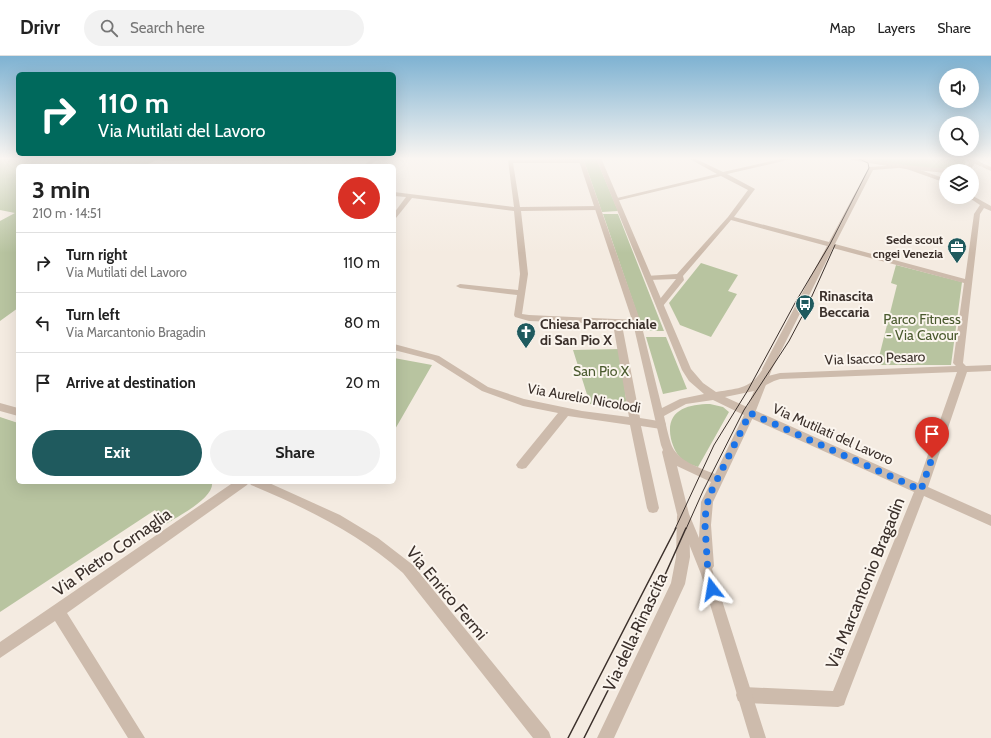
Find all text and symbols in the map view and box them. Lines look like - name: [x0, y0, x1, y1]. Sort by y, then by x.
- search box: [84, 10, 364, 46]
- text: Drivr: [20, 16, 60, 39]
- icon: search: [98, 17, 120, 39]
- text: Search here: [130, 19, 205, 37]
- text: Map: [830, 19, 855, 37]
- text: Layers: [877, 19, 915, 37]
- text: Share: [937, 19, 971, 37]
- map controls: [939, 68, 979, 204]
- button: sound: [939, 68, 979, 108]
- text: 110 m: [98, 86, 169, 120]
- icon: right: [32, 88, 84, 140]
- button: search: [939, 116, 979, 156]
- text: Via Mutilati del Lavoro: [98, 120, 265, 142]
- button: layers: [939, 164, 979, 204]
- text: 3 min: [32, 175, 90, 204]
- button: close: [338, 177, 380, 219]
- text: 210 m · 14:51: [32, 205, 101, 221]
- place label: Sede scout cngei Venezia: [873, 232, 943, 261]
- office icon: Sede scout cngei Venezia: [946, 236, 968, 264]
- text: Turn right: [66, 246, 127, 264]
- icon: right: [32, 252, 54, 274]
- text: 110 m: [343, 254, 380, 272]
- text: Via Mutilati del Lavoro: [66, 264, 187, 280]
- place label: Rinascita Beccaria: [819, 287, 873, 321]
- bus stop icon: Rinascita Beccaria: [794, 293, 816, 321]
- text: Turn left: [66, 306, 120, 324]
- park label: Parco Fitness - Via Cavour: [883, 310, 961, 344]
- icon: left: [32, 312, 54, 334]
- text: 80 m: [344, 314, 380, 332]
- place label: Chiesa Parrocchiale di San Pio X: [540, 315, 657, 349]
- church icon: Chiesa Parrocchiale di San Pio X: [515, 321, 537, 349]
- text: Via Marcantonio Bragadin: [66, 324, 206, 340]
- street label: Via Isacco Pesaro: [824, 347, 926, 369]
- park label: San Pio X: [573, 362, 630, 380]
- icon: arrive: [32, 372, 54, 394]
- text: Arrive at destination: [66, 374, 196, 392]
- text: 20 m: [345, 374, 380, 392]
- street label: Via Aurelio Nicolodi: [526, 379, 642, 417]
- street label: Via Mutilati del Lavoro: [770, 399, 896, 469]
- pin: [915, 417, 949, 458]
- icon: arrive: [921, 423, 943, 445]
- button: Exit: [32, 430, 202, 476]
- button: Share: [210, 430, 380, 476]
- street label: Via Marcantonio Bragadin: [821, 494, 909, 672]
- street label: Via Pietro Cornaglia: [49, 503, 176, 600]
- street label: Via Enrico Fermi: [402, 542, 492, 644]
- position arrow: [691, 568, 733, 610]
- street label: Via della Rinascita: [599, 569, 672, 694]

